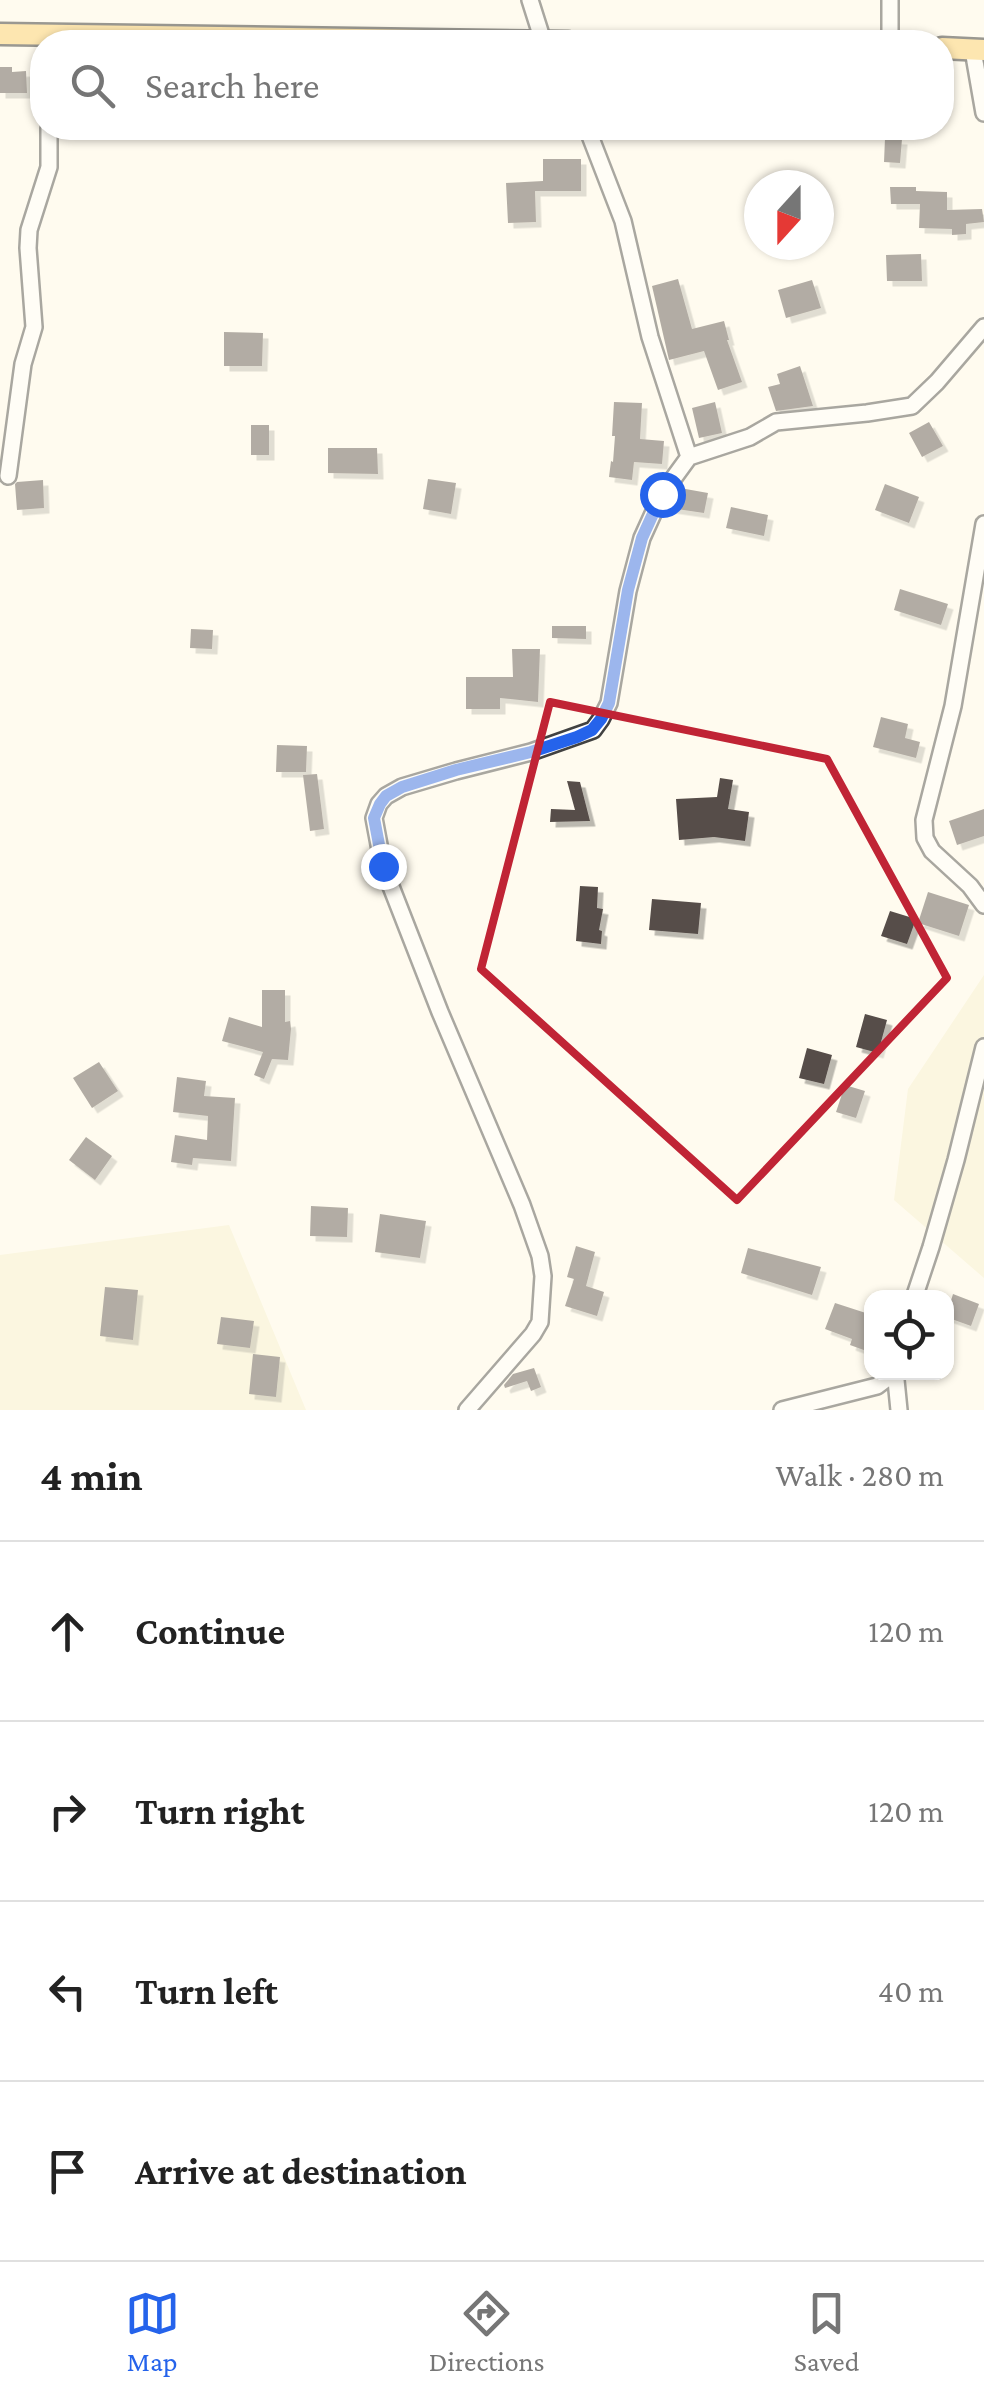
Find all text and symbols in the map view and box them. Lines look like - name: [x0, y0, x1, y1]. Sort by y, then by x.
- search box: [30, 30, 954, 140]
- icon: search: [65, 58, 120, 113]
- text: Search here: [145, 64, 319, 106]
- north arrow: [744, 170, 834, 260]
- route start: [640, 472, 686, 518]
- route end: [361, 844, 407, 890]
- map controls: [864, 1290, 954, 1380]
- button: locate: [864, 1290, 954, 1380]
- text: 4 min: [40, 1452, 143, 1499]
- text: Walk · 280 m: [776, 1457, 944, 1493]
- icon: ahead: [40, 1604, 95, 1659]
- text: Continue: [135, 1610, 285, 1652]
- text: 120 m: [868, 1613, 944, 1649]
- icon: right: [40, 1784, 95, 1839]
- text: Turn right: [135, 1790, 304, 1832]
- text: 120 m: [868, 1793, 944, 1829]
- icon: left: [40, 1964, 95, 2019]
- text: Turn left: [135, 1970, 278, 2012]
- text: 40 m: [878, 1973, 944, 2009]
- icon: arrive: [40, 2144, 95, 2199]
- text: Arrive at destination: [135, 2150, 467, 2192]
- tab: Map: [125, 2286, 180, 2377]
- tab: Directions: [429, 2286, 545, 2377]
- tab: Saved: [794, 2286, 859, 2377]

